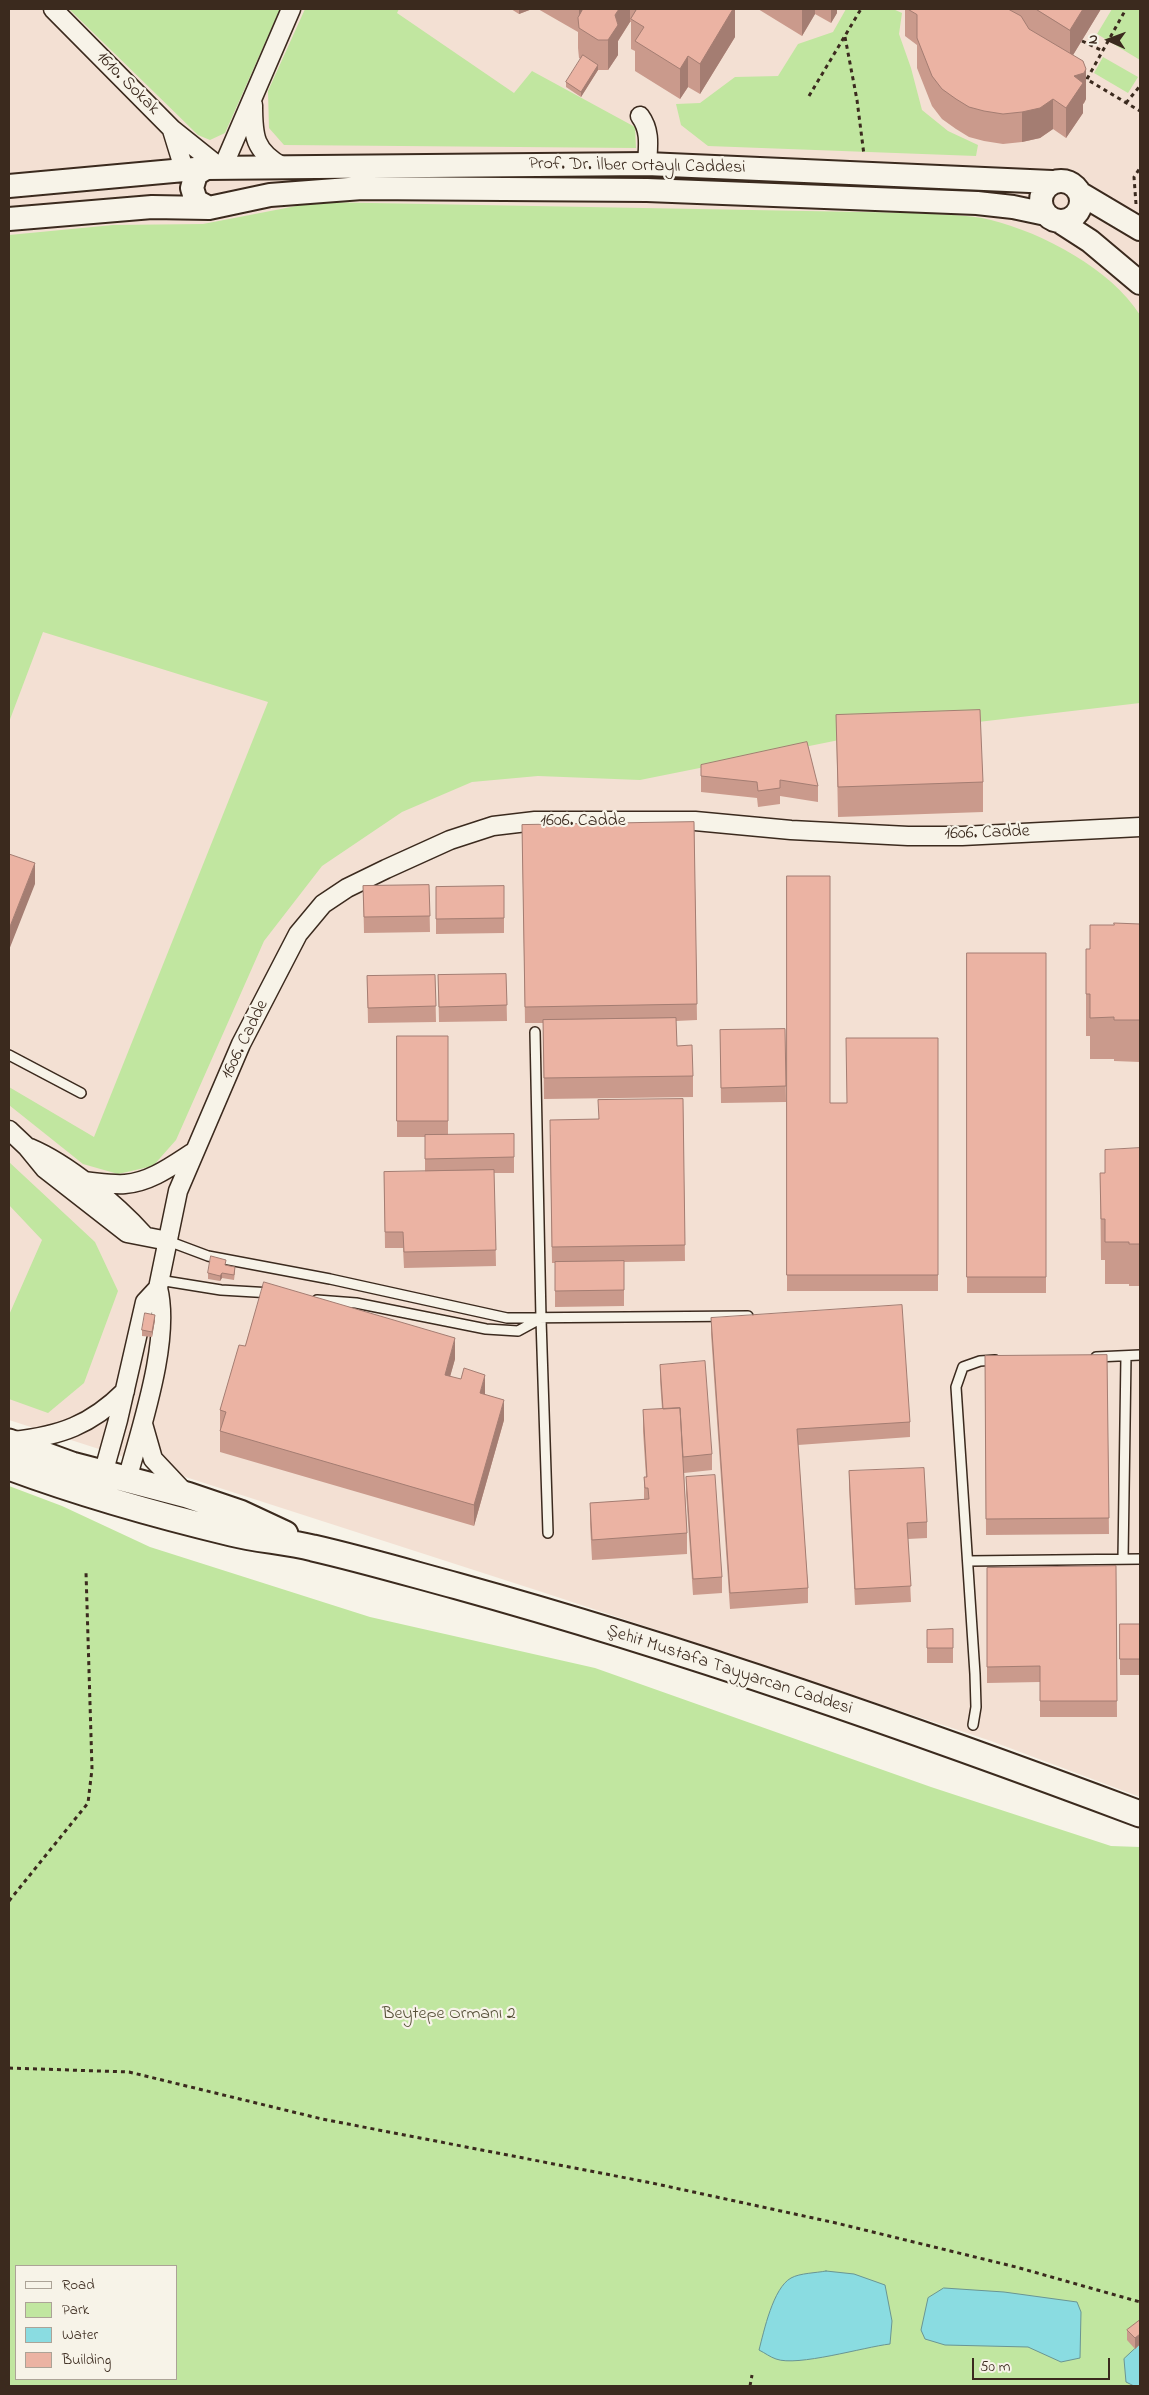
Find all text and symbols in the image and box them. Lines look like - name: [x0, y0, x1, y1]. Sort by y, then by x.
- north arrow: [1084, 15, 1134, 65]
- text: N: [1083, 34, 1104, 45]
- street label: 1610. Sokak: [91, 48, 163, 120]
- street label: Prof. Dr. İlber Ortaylı Caddesi: [528, 154, 746, 180]
- street label: 1606. Cadde: [540, 811, 626, 833]
- street label: 1606. Cadde: [944, 822, 1030, 846]
- street label: 1606. Cadde: [218, 997, 274, 1083]
- street label: Şehit Mustafa Tayyarcan Caddesi: [603, 1621, 855, 1721]
- park label: Beytepe Ormanı 2: [382, 2004, 516, 2026]
- legend: [15, 2265, 178, 2380]
- text: Road: [62, 2274, 95, 2296]
- text: Park: [62, 2299, 89, 2321]
- text: Water: [62, 2324, 98, 2346]
- scale bar: [974, 2348, 1112, 2380]
- text: Building: [62, 2349, 111, 2371]
- text: 50 m: [980, 2356, 1010, 2378]

